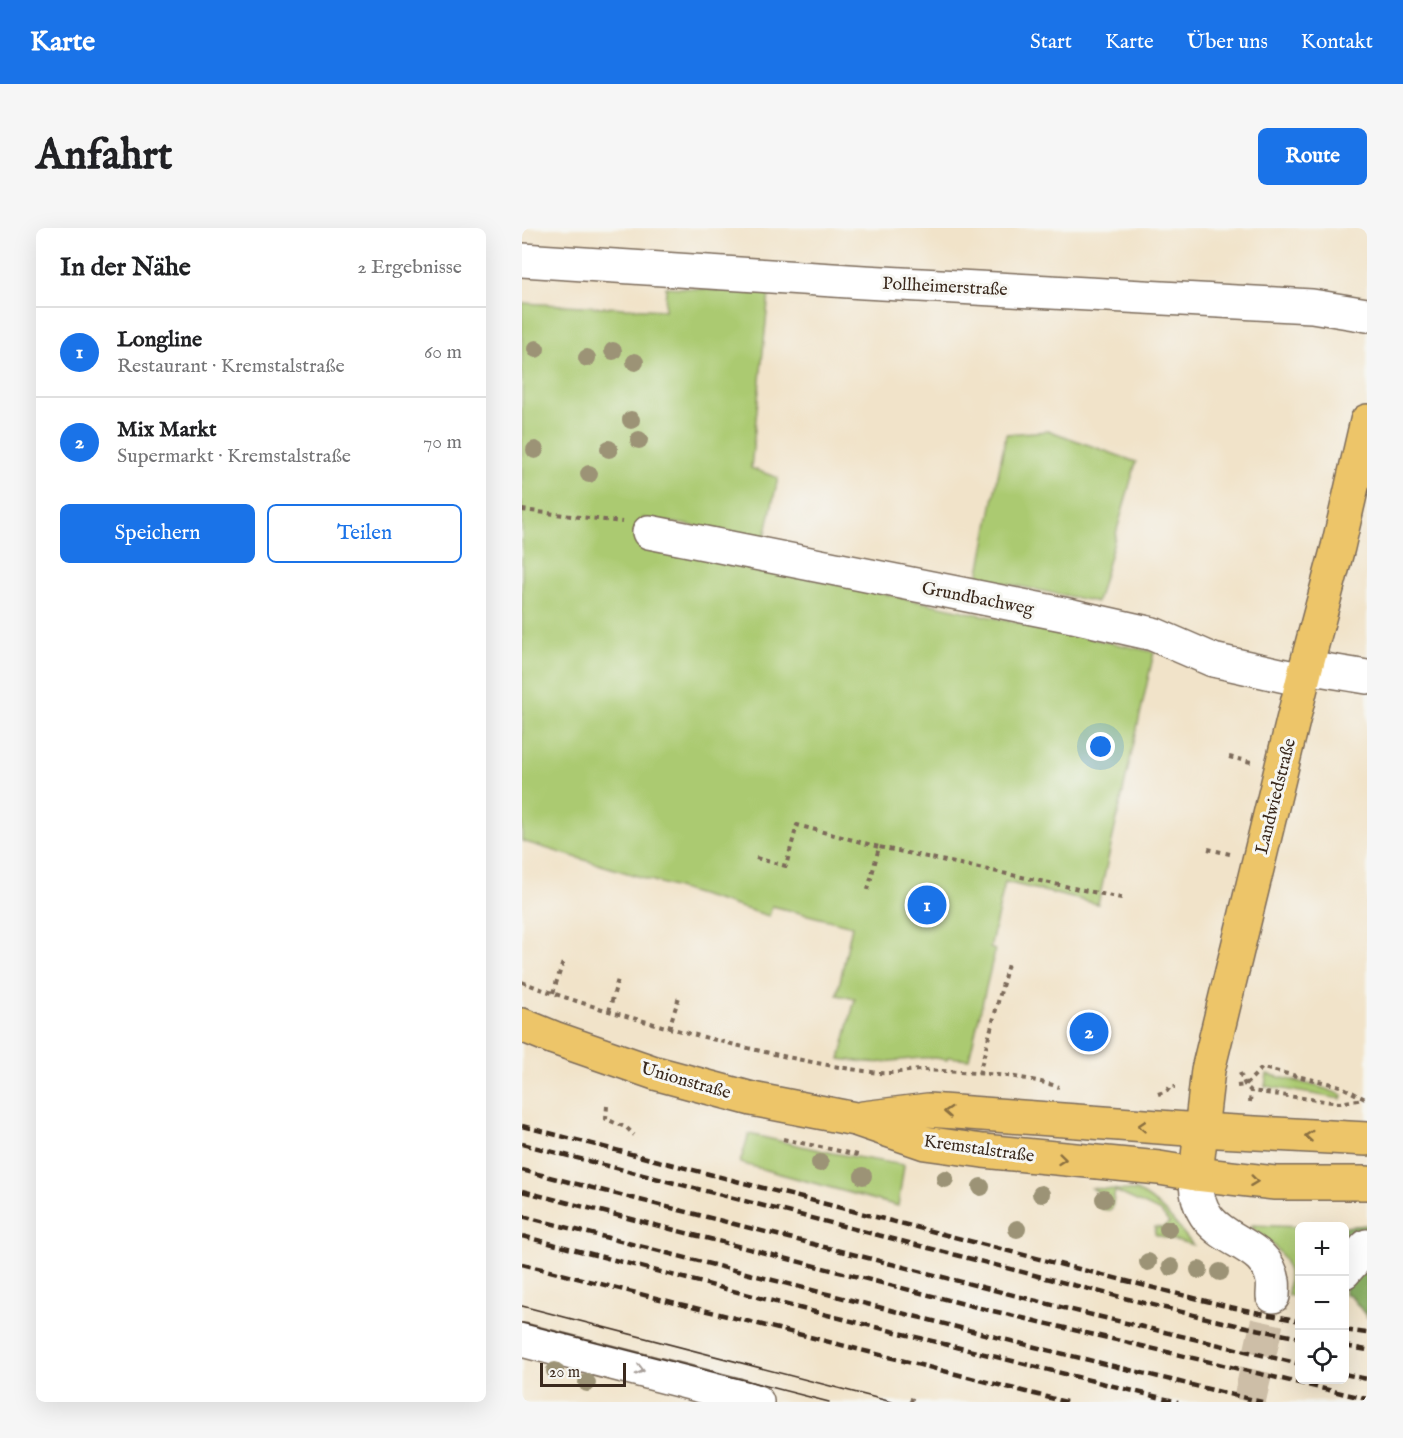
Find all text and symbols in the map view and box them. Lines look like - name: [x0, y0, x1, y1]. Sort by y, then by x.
- text: Karte: [30, 25, 95, 60]
- text: Start: [1030, 29, 1072, 56]
- text: Karte: [1105, 29, 1154, 56]
- text: Über uns: [1187, 29, 1268, 56]
- text: Kontakt: [1301, 29, 1373, 56]
- button: Route: [1258, 128, 1367, 185]
- text: Anfahrt: [36, 130, 172, 183]
- text: In der Nähe: [60, 251, 191, 284]
- text: 2 Ergebnisse: [357, 255, 462, 280]
- street label: Pollheimerstraße: [882, 273, 1008, 302]
- text: Longline: [117, 326, 202, 354]
- text: 1: [76, 340, 83, 365]
- text: 60 m: [424, 340, 462, 365]
- text: Restaurant · Kremstalstraße: [117, 354, 345, 379]
- text: Mix Markt: [117, 416, 217, 444]
- text: 2: [75, 430, 84, 455]
- text: 70 m: [423, 430, 462, 455]
- text: Supermarkt · Kremstalstraße: [117, 444, 351, 469]
- button: Speichern: [60, 504, 255, 563]
- button: Teilen: [267, 504, 462, 563]
- street label: Grundbachweg: [920, 577, 1036, 622]
- your location: [1086, 732, 1115, 761]
- street label: Landwiedstraße: [1251, 736, 1302, 857]
- pin: 1: [908, 882, 946, 928]
- pin: 2: [1070, 1010, 1108, 1054]
- street label: Unionstraße: [638, 1058, 733, 1105]
- one-way arrow: [943, 1105, 952, 1118]
- one-way arrow: [1137, 1119, 1146, 1132]
- street label: Kremstalstraße: [922, 1130, 1036, 1169]
- one-way arrow: [1304, 1130, 1313, 1143]
- one-way arrow: [1058, 1152, 1067, 1165]
- one-way arrow: [1250, 1174, 1259, 1187]
- map controls: [1295, 1222, 1349, 1384]
- button: +: [1295, 1222, 1349, 1276]
- button: −: [1295, 1276, 1349, 1330]
- button: locate: [1295, 1330, 1349, 1384]
- scale bar: [540, 1360, 626, 1388]
- one-way arrow: [635, 1362, 645, 1375]
- text: 20 m: [549, 1363, 580, 1383]

